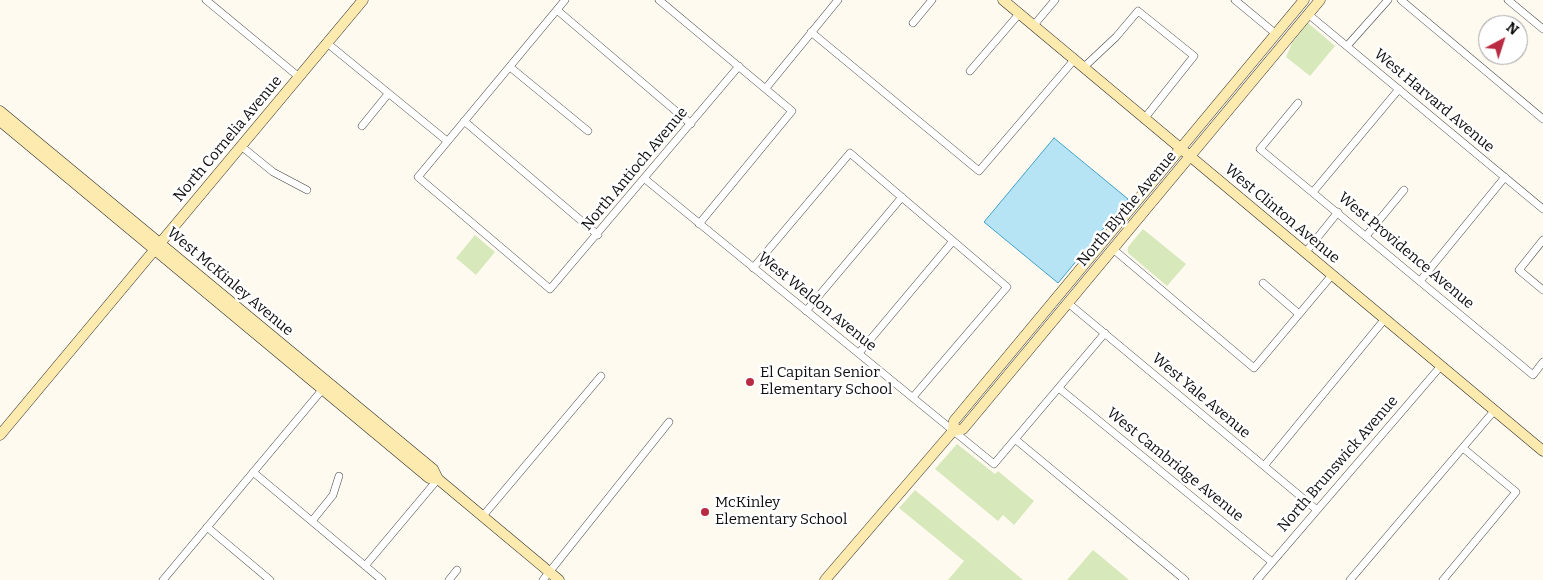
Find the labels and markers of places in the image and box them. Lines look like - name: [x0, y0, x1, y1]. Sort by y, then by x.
- place label: El Capitan Senior Elementary School: [760, 364, 892, 399]
- marker: El Capitan Senior Elementary School: [744, 376, 756, 388]
- place label: McKinley Elementary School: [715, 494, 847, 529]
- marker: McKinley Elementary School: [699, 506, 711, 518]

